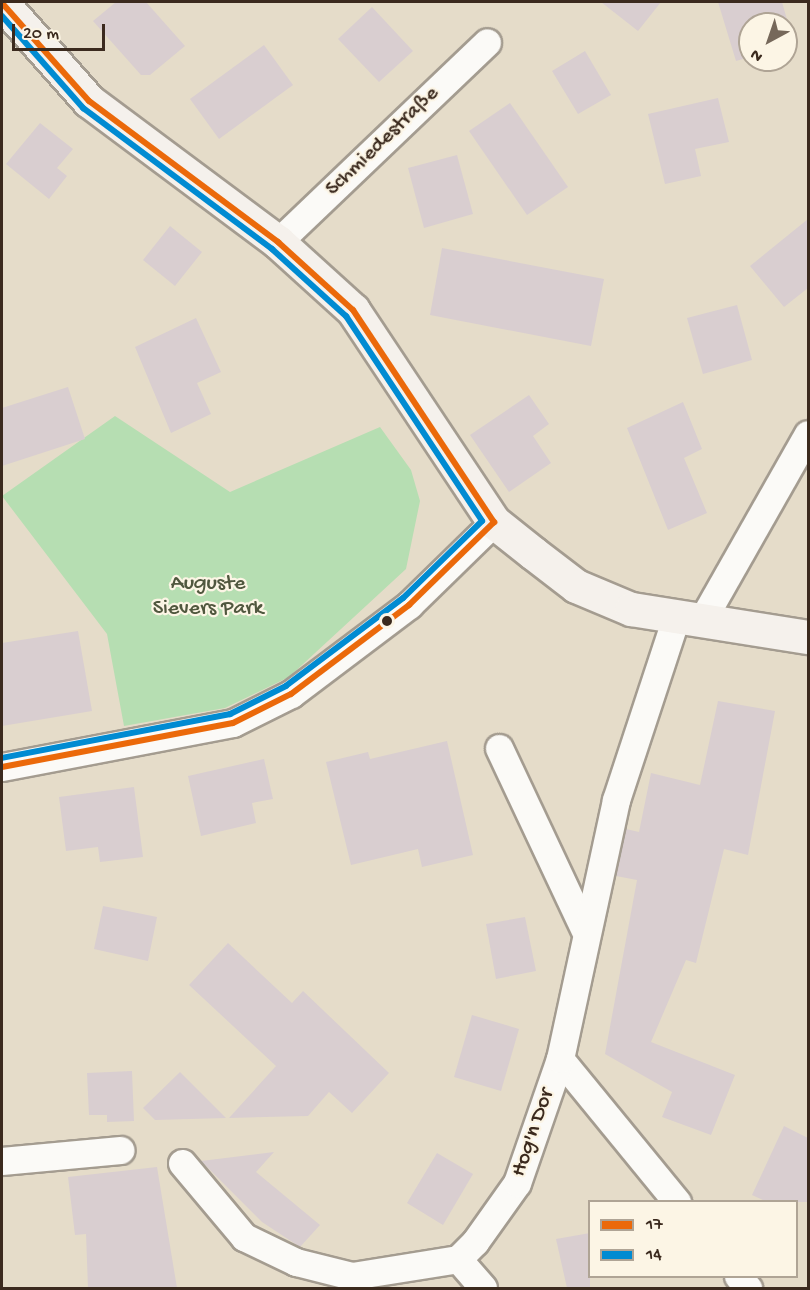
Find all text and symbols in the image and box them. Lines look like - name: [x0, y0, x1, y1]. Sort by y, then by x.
- scale bar: [15, 12, 108, 50]
- north arrow: [738, 12, 798, 72]
- text: 20 m: [23, 24, 59, 45]
- text: N: [747, 44, 768, 65]
- street label: Schmiedestraße: [321, 81, 445, 203]
- park label: Auguste Sievers Park: [153, 571, 263, 622]
- unlabelled marker: [381, 615, 393, 627]
- street label: Hog'n Dor: [507, 1086, 561, 1180]
- legend: [588, 1200, 798, 1278]
- text: 17: [646, 1215, 663, 1236]
- text: 14: [646, 1245, 662, 1266]

